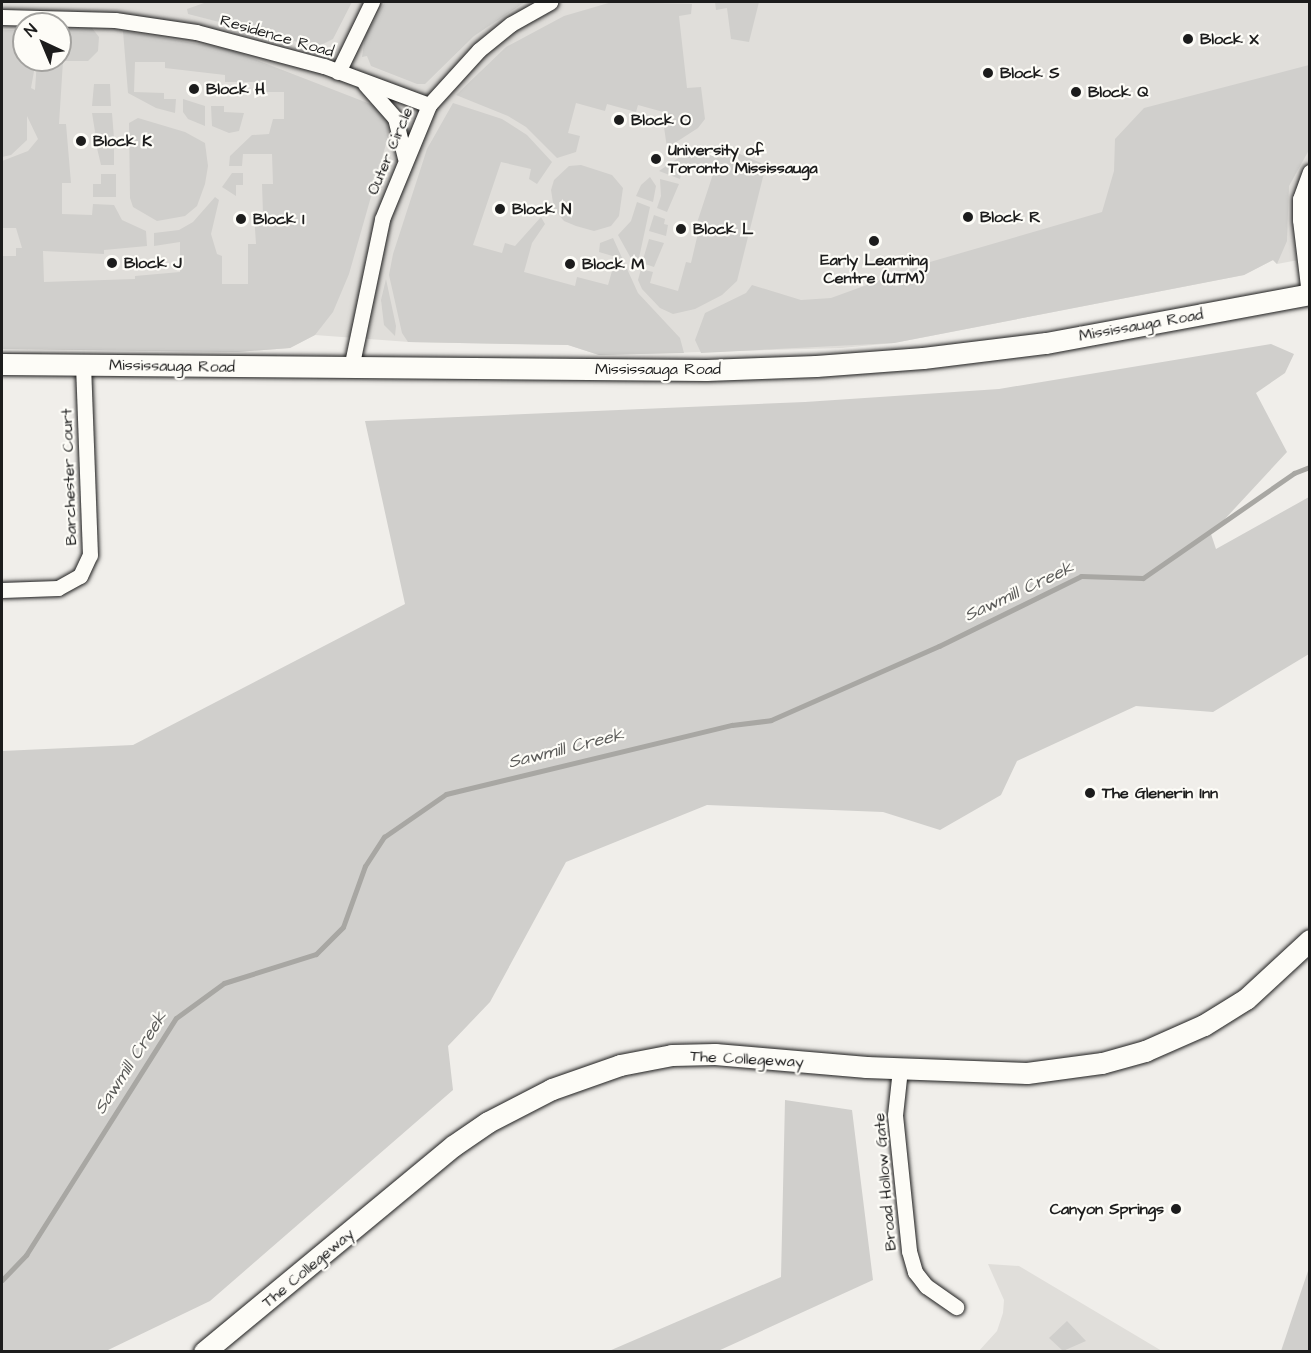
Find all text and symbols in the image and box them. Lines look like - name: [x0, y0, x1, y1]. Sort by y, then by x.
- street label: Residence Road: [218, 11, 336, 61]
- north arrow: [12, 12, 72, 72]
- text: N: [20, 19, 42, 42]
- place label: Block X: [1200, 29, 1259, 49]
- marker: Block X: [1181, 32, 1195, 46]
- place label: Block S: [1000, 63, 1060, 83]
- marker: Block S: [981, 66, 995, 80]
- place label: Block H: [206, 79, 265, 99]
- marker: Block H: [187, 82, 201, 96]
- place label: Block Q: [1088, 82, 1149, 102]
- marker: Block Q: [1069, 85, 1083, 99]
- street label: Outer Circle: [363, 104, 417, 198]
- place label: Block O: [631, 110, 691, 130]
- marker: Block O: [612, 113, 626, 127]
- place label: Block K: [93, 131, 152, 151]
- marker: Block K: [74, 134, 88, 148]
- place label: University of Toronto Mississauga: [668, 140, 818, 178]
- marker: University of Toronto Mississauga: [649, 152, 663, 166]
- place label: Block N: [512, 199, 571, 219]
- marker: Block N: [493, 202, 507, 216]
- place label: Block R: [980, 207, 1041, 227]
- place label: Block I: [253, 209, 305, 229]
- marker: Block R: [961, 210, 975, 224]
- marker: Block I: [234, 212, 248, 226]
- place label: Block L: [693, 219, 753, 239]
- marker: Block L: [674, 222, 688, 236]
- marker: Early Learning Centre (UTM): [867, 234, 881, 248]
- place label: Early Learning Centre (UTM): [820, 250, 928, 288]
- place label: Block J: [124, 253, 182, 273]
- place label: Block M: [582, 254, 644, 274]
- marker: Block J: [105, 256, 119, 270]
- marker: Block M: [563, 257, 577, 271]
- street label: Mississauga Road: [1077, 305, 1205, 345]
- street label: Mississauga Road: [109, 355, 235, 377]
- street label: Mississauga Road: [595, 359, 721, 379]
- street label: Barchester Court: [57, 408, 81, 546]
- water label: Sawmill Creek: [961, 557, 1077, 627]
- water label: Sawmill Creek: [506, 724, 626, 774]
- place label: The Glenerin Inn: [1102, 783, 1218, 803]
- marker: The Glenerin Inn: [1083, 786, 1097, 800]
- water label: Sawmill Creek: [90, 1008, 172, 1118]
- street label: The Collegeway: [690, 1046, 804, 1072]
- street label: Broad Hollow Gate: [869, 1112, 901, 1252]
- place label: Canyon Springs: [1050, 1199, 1164, 1219]
- marker: Canyon Springs: [1169, 1202, 1183, 1216]
- street label: The Collegeway: [258, 1224, 358, 1312]

